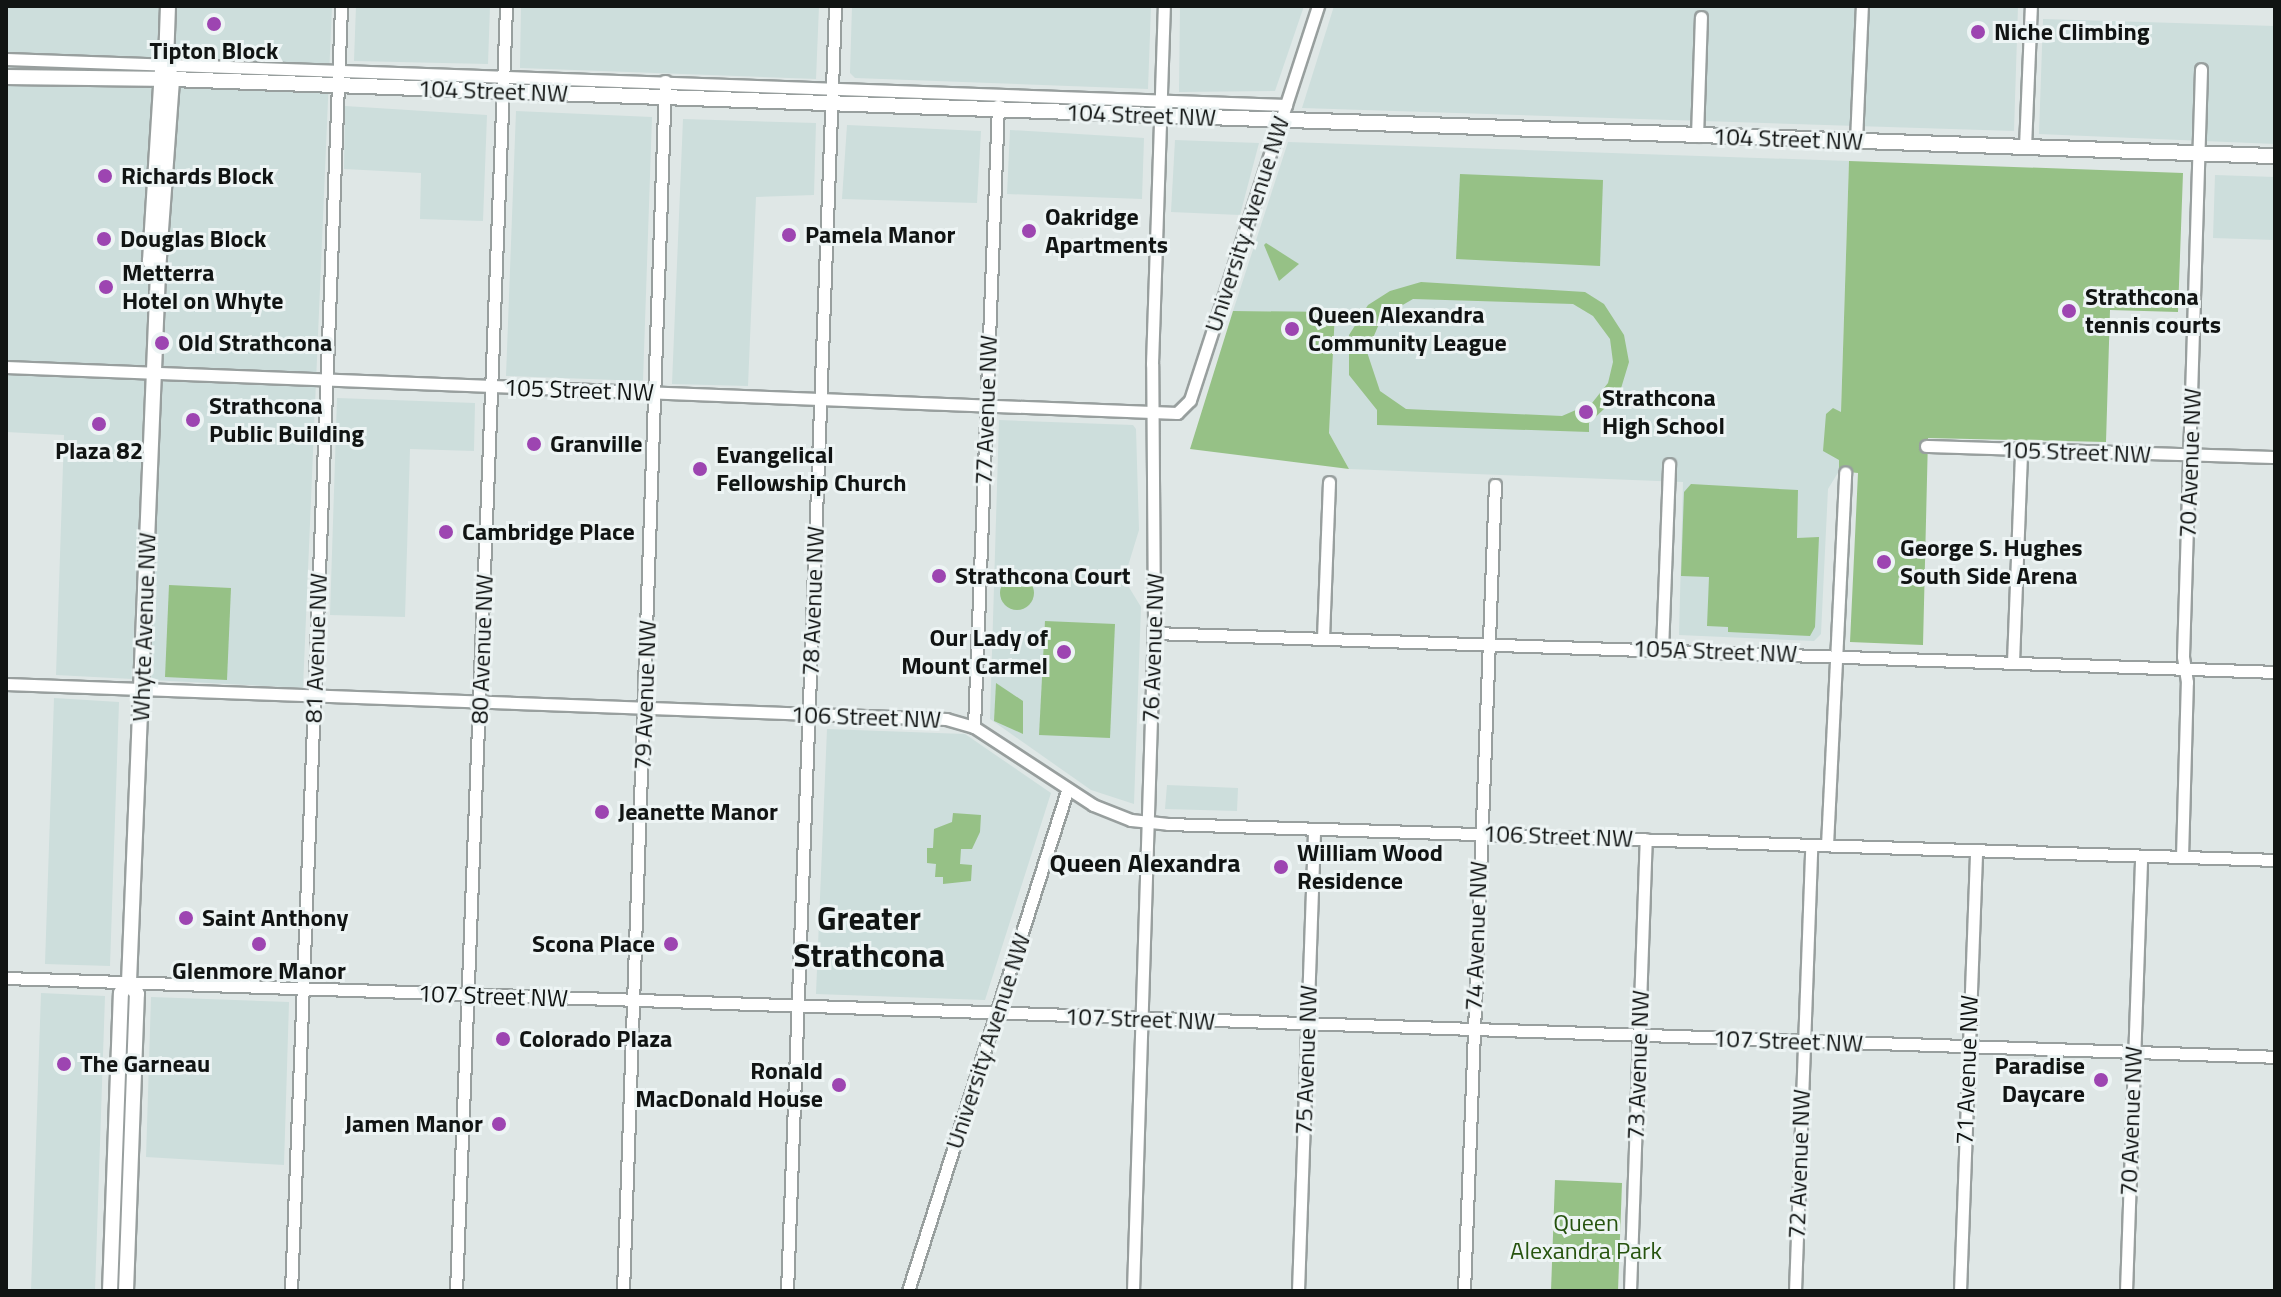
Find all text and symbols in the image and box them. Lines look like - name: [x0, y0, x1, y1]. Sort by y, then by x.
- marker: Tipton Block: [205, 15, 223, 33]
- place label: Niche Climbing: [1994, 18, 2149, 46]
- marker: Niche Climbing: [1969, 23, 1987, 41]
- place label: Tipton Block: [150, 37, 278, 65]
- street label: 104 Street NW: [417, 74, 569, 108]
- street label: 104 Street NW: [1065, 98, 1217, 132]
- street label: University Avenue NW: [1199, 113, 1295, 335]
- street label: 104 Street NW: [1712, 122, 1864, 156]
- place label: Richards Block: [121, 162, 274, 190]
- marker: Richards Block: [96, 167, 114, 185]
- place label: Oakridge Apartments: [1045, 203, 1168, 259]
- place label: Pamela Manor: [805, 221, 956, 249]
- marker: Oakridge Apartments: [1020, 222, 1038, 240]
- place label: Douglas Block: [120, 225, 266, 253]
- marker: Pamela Manor: [780, 226, 798, 244]
- marker: Douglas Block: [95, 230, 113, 248]
- place label: Metterra Hotel on Whyte: [122, 259, 283, 315]
- marker: Metterra Hotel on Whyte: [97, 278, 115, 296]
- place label: Strathcona tennis courts: [2085, 283, 2221, 339]
- place label: Queen Alexandra Community League: [1308, 301, 1507, 357]
- marker: Strathcona tennis courts: [2060, 302, 2078, 320]
- marker: Queen Alexandra Community League: [1283, 320, 1301, 338]
- place label: Old Strathcona: [178, 329, 332, 357]
- marker: Old Strathcona: [153, 334, 171, 352]
- street label: 77 Avenue NW: [969, 335, 1003, 485]
- street label: 105 Street NW: [503, 373, 655, 407]
- place label: Strathcona High School: [1602, 384, 1725, 440]
- street label: 70 Avenue NW: [2173, 388, 2207, 538]
- place label: Strathcona Public Building: [209, 392, 364, 448]
- marker: Strathcona High School: [1577, 403, 1595, 421]
- marker: Strathcona Public Building: [184, 411, 202, 429]
- marker: Plaza 82: [90, 415, 108, 433]
- place label: Granville: [550, 430, 642, 458]
- marker: Granville: [525, 435, 543, 453]
- street label: 105 Street NW: [2000, 435, 2152, 469]
- place label: Plaza 82: [55, 437, 143, 465]
- place label: Evangelical Fellowship Church: [716, 441, 906, 497]
- marker: Evangelical Fellowship Church: [691, 460, 709, 478]
- place label: Cambridge Place: [462, 518, 635, 546]
- marker: Cambridge Place: [437, 523, 455, 541]
- street label: 78 Avenue NW: [796, 526, 830, 676]
- street label: Whyte Avenue NW: [126, 532, 162, 722]
- place label: George S. Hughes South Side Arena: [1900, 534, 2083, 590]
- marker: George S. Hughes South Side Arena: [1875, 553, 1893, 571]
- place label: Strathcona Court: [955, 562, 1131, 590]
- marker: Strathcona Court: [930, 567, 948, 585]
- street label: 81 Avenue NW: [299, 573, 333, 723]
- street label: 76 Avenue NW: [1136, 573, 1170, 723]
- street label: 80 Avenue NW: [465, 574, 499, 724]
- street label: 79 Avenue NW: [628, 620, 662, 770]
- place label: Our Lady of Mount Carmel: [901, 624, 1048, 680]
- street label: 105A Street NW: [1632, 634, 1798, 668]
- marker: Our Lady of Mount Carmel: [1055, 643, 1073, 661]
- street label: 106 Street NW: [790, 700, 942, 734]
- place label: Jeanette Manor: [618, 798, 778, 826]
- marker: Jeanette Manor: [593, 803, 611, 821]
- street label: 106 Street NW: [1482, 819, 1634, 853]
- place label: William Wood Residence: [1297, 839, 1443, 895]
- district label: Queen Alexandra: [1049, 847, 1241, 879]
- marker: William Wood Residence: [1272, 858, 1290, 876]
- street label: 74 Avenue NW: [1459, 861, 1493, 1011]
- district label: Greater Strathcona: [793, 900, 945, 975]
- place label: Saint Anthony: [202, 904, 348, 932]
- marker: Saint Anthony: [177, 909, 195, 927]
- place label: Scona Place: [532, 930, 655, 958]
- street label: University Avenue NW: [940, 930, 1036, 1152]
- marker: Glenmore Manor: [250, 935, 268, 953]
- marker: Scona Place: [662, 935, 680, 953]
- place label: Glenmore Manor: [172, 957, 346, 985]
- street label: 107 Street NW: [417, 979, 569, 1013]
- street label: 75 Avenue NW: [1289, 985, 1323, 1135]
- street label: 73 Avenue NW: [1621, 990, 1655, 1140]
- street label: 71 Avenue NW: [1950, 995, 1984, 1145]
- street label: 107 Street NW: [1064, 1002, 1216, 1036]
- street label: 107 Street NW: [1712, 1024, 1864, 1058]
- place label: Colorado Plaza: [519, 1025, 672, 1053]
- marker: Colorado Plaza: [494, 1030, 512, 1048]
- street label: 70 Avenue NW: [2114, 1046, 2148, 1196]
- place label: The Garneau: [80, 1050, 210, 1078]
- place label: Paradise Daycare: [1995, 1052, 2085, 1108]
- marker: The Garneau: [55, 1055, 73, 1073]
- place label: Ronald MacDonald House: [635, 1057, 823, 1113]
- marker: Paradise Daycare: [2092, 1071, 2110, 1089]
- marker: Ronald MacDonald House: [830, 1076, 848, 1094]
- street label: 72 Avenue NW: [1782, 1089, 1816, 1239]
- place label: Jamen Manor: [345, 1110, 483, 1138]
- marker: Jamen Manor: [490, 1115, 508, 1133]
- park label: Queen Alexandra Park: [1510, 1209, 1662, 1265]

